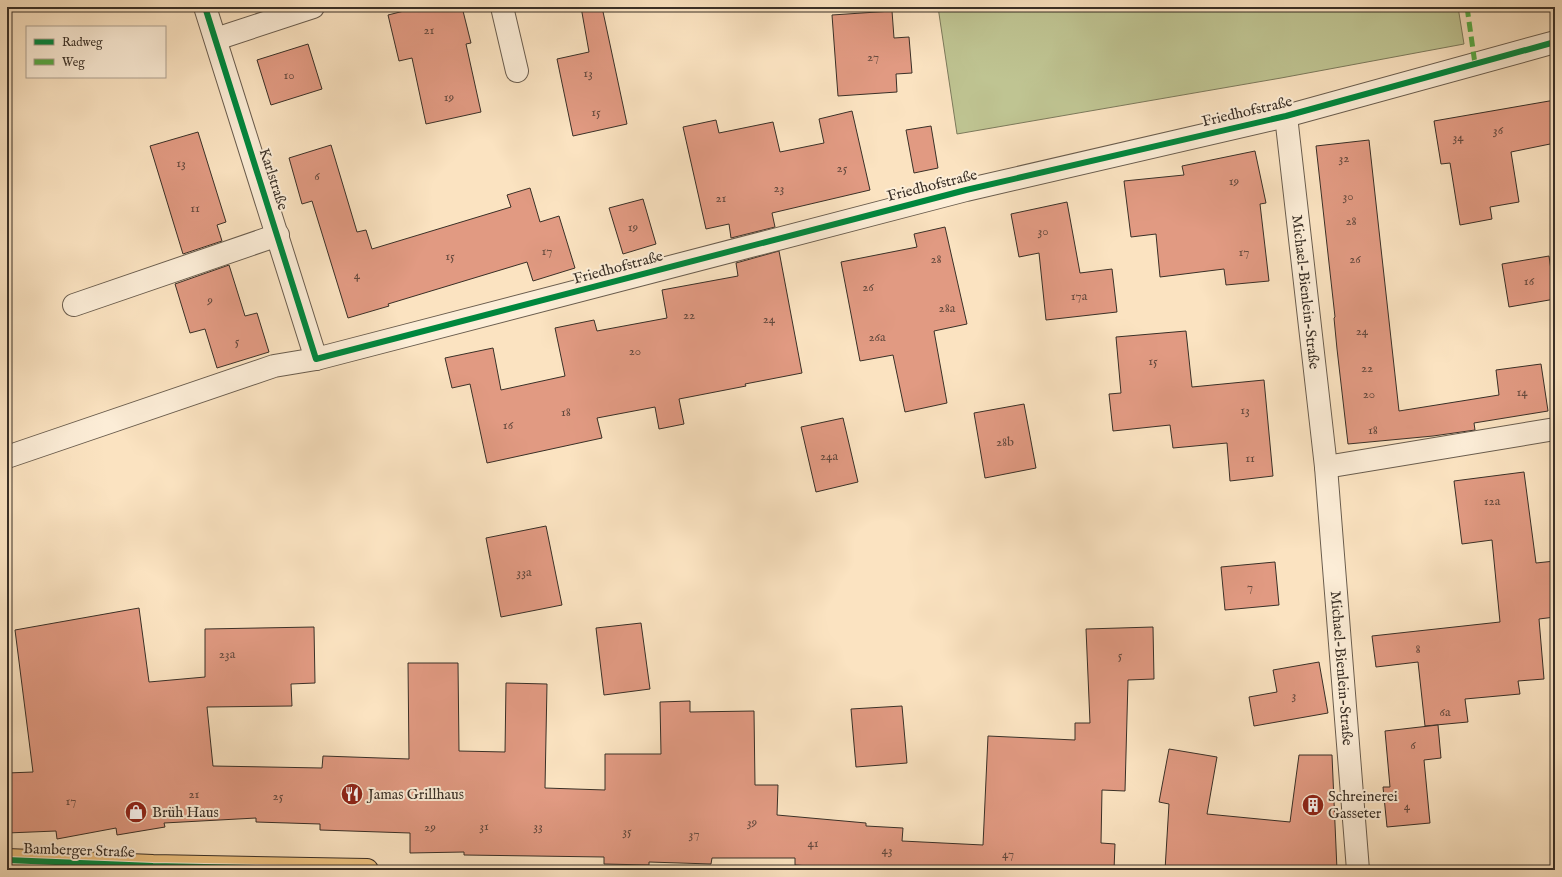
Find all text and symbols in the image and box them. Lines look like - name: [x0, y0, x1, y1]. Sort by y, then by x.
- house number: 21: [424, 22, 435, 39]
- legend: [26, 26, 166, 78]
- text: Radweg: [62, 35, 103, 50]
- house number: 27: [867, 49, 879, 66]
- text: Weg: [62, 55, 85, 70]
- house number: 13: [583, 65, 593, 82]
- house number: 10: [283, 67, 295, 84]
- house number: 19: [444, 89, 455, 106]
- street label: Friedhofstraße: [1200, 92, 1294, 131]
- house number: 15: [591, 104, 601, 121]
- house number: 36: [1493, 122, 1504, 139]
- house number: 34: [1452, 129, 1464, 146]
- street label: Karlstraße: [255, 146, 292, 213]
- house number: 32: [1339, 150, 1349, 167]
- house number: 13: [176, 155, 186, 172]
- house number: 25: [837, 160, 848, 177]
- street label: Friedhofstraße: [885, 165, 979, 206]
- house number: 6: [314, 168, 320, 185]
- house number: 19: [1229, 173, 1240, 190]
- house number: 23: [774, 180, 785, 197]
- house number: 30: [1342, 188, 1354, 205]
- house number: 21: [716, 190, 727, 207]
- house number: 11: [190, 200, 200, 217]
- house number: 28: [1345, 213, 1357, 230]
- street label: Michael-Bienlein-Straße: [1287, 214, 1324, 370]
- house number: 19: [628, 219, 639, 236]
- house number: 30: [1037, 223, 1049, 240]
- house number: 17: [542, 243, 552, 260]
- house number: 17: [1239, 244, 1249, 261]
- street label: Friedhofstraße: [571, 246, 665, 289]
- house number: 15: [445, 248, 455, 265]
- house number: 28: [930, 251, 942, 268]
- house number: 26: [1349, 251, 1361, 268]
- house number: 4: [354, 267, 361, 284]
- house number: 16: [1524, 273, 1535, 290]
- house number: 26: [862, 279, 874, 296]
- house number: 17a: [1071, 288, 1088, 305]
- house number: 9: [206, 292, 213, 309]
- house number: 28a: [939, 300, 956, 317]
- house number: 22: [683, 307, 695, 324]
- house number: 24: [763, 311, 776, 328]
- house number: 24: [1356, 323, 1369, 340]
- house number: 26a: [868, 329, 886, 346]
- house number: 5: [235, 333, 240, 350]
- house number: 20: [629, 343, 641, 360]
- house number: 15: [1148, 353, 1158, 370]
- house number: 22: [1361, 360, 1373, 377]
- house number: 14: [1516, 384, 1528, 401]
- house number: 20: [1363, 386, 1375, 403]
- house number: 13: [1240, 402, 1250, 419]
- house number: 18: [561, 404, 571, 421]
- house number: 16: [503, 417, 514, 434]
- house number: 18: [1368, 422, 1378, 439]
- house number: 28b: [996, 434, 1014, 451]
- house number: 24a: [820, 448, 838, 465]
- house number: 11: [1245, 450, 1255, 467]
- house number: 12a: [1484, 493, 1501, 510]
- house number: 33a: [516, 564, 532, 581]
- house number: 7: [1247, 579, 1253, 596]
- street label: Michael-Bienlein-Straße: [1326, 590, 1357, 746]
- house number: 8: [1415, 641, 1421, 658]
- house number: 23a: [219, 646, 236, 663]
- house number: 5: [1118, 647, 1123, 664]
- house number: 3: [1292, 687, 1297, 704]
- house number: 6a: [1439, 704, 1451, 721]
- house number: 6: [1410, 737, 1416, 754]
- restaurant icon: Jamas Grillhaus: [339, 781, 365, 807]
- place label: Jamas Grillhaus: [366, 785, 464, 804]
- house number: 21: [189, 786, 200, 803]
- place label: Schreinerei Gasseter: [1328, 787, 1398, 823]
- house number: 25: [273, 788, 284, 805]
- building icon: Schreinerei Gasseter: [1300, 792, 1326, 818]
- house number: 17: [66, 793, 76, 810]
- house number: 4: [1404, 798, 1411, 815]
- shop icon: Brüh Haus: [123, 799, 149, 825]
- place label: Brüh Haus: [152, 803, 219, 822]
- house number: 39: [747, 814, 758, 831]
- house number: 31: [479, 818, 489, 835]
- house number: 33: [533, 818, 543, 835]
- house number: 29: [424, 819, 436, 836]
- house number: 35: [622, 823, 632, 840]
- house number: 37: [689, 826, 699, 843]
- house number: 41: [807, 835, 819, 852]
- street label: Bamberger Straße: [23, 839, 135, 862]
- house number: 43: [881, 842, 893, 859]
- house number: 47: [1002, 846, 1014, 863]

